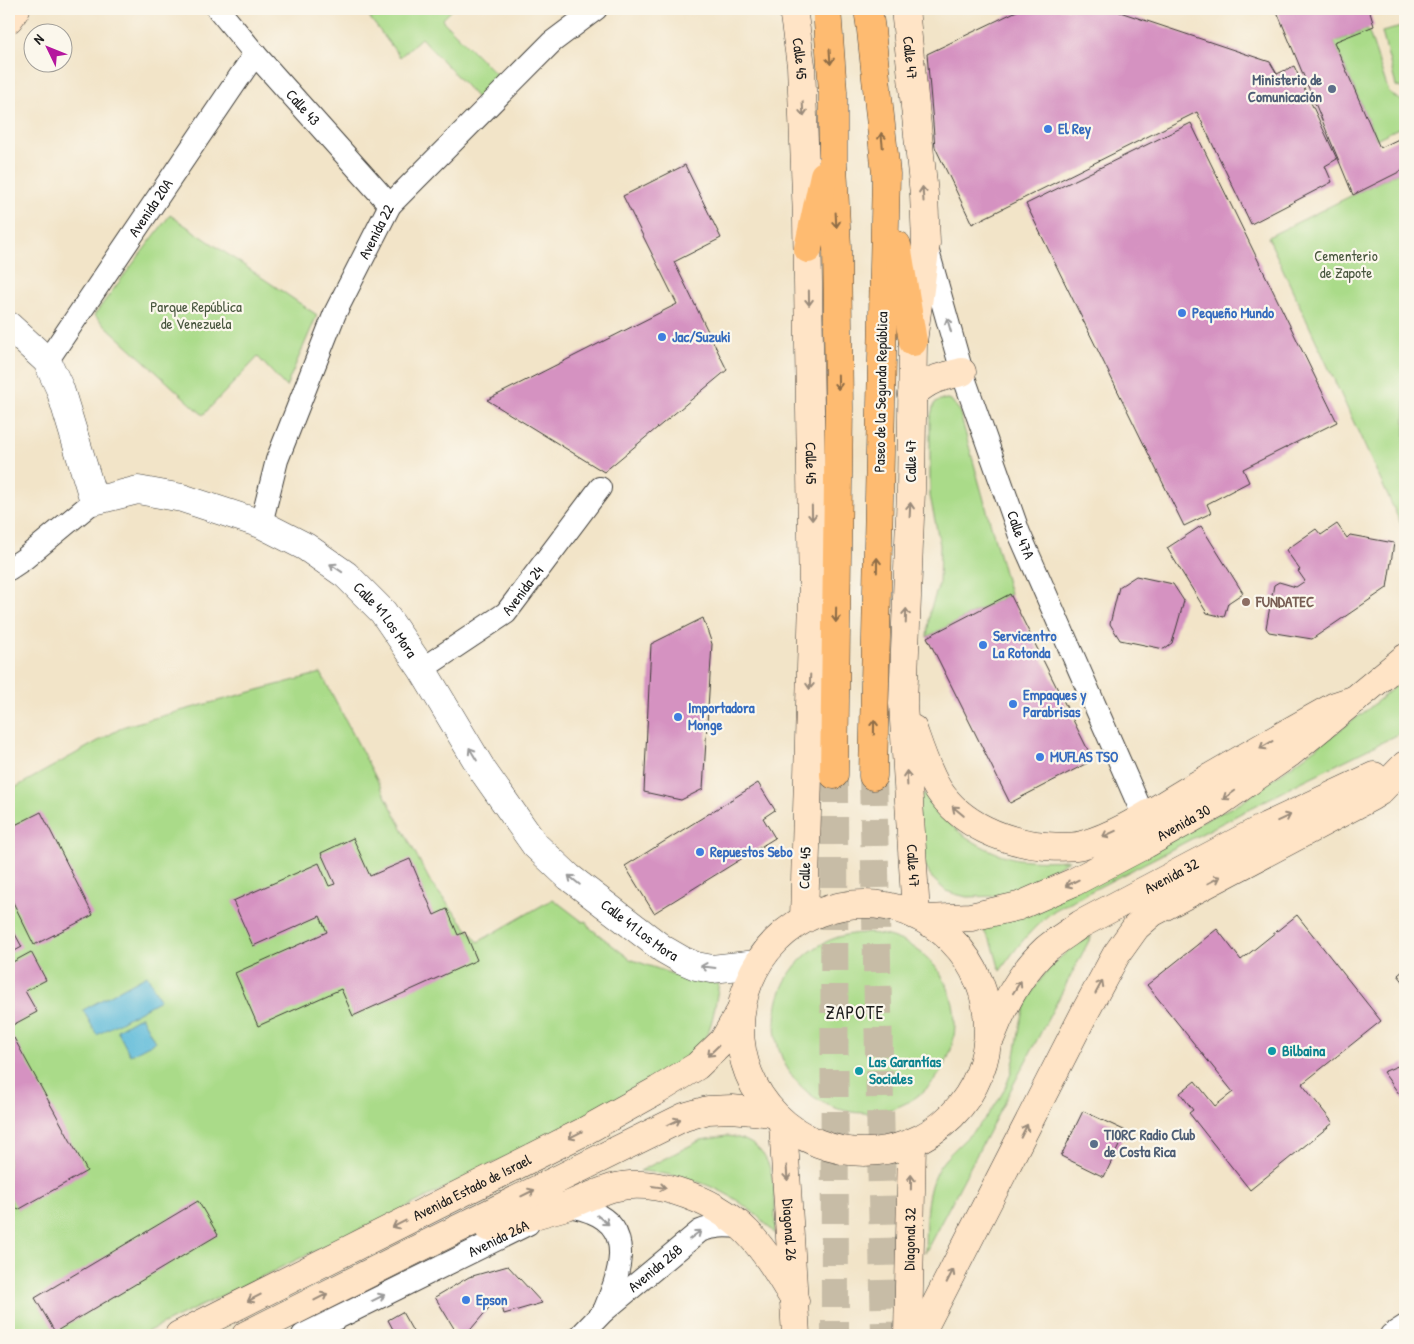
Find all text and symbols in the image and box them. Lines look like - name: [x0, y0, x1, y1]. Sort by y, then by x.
- north arrow: [22, 22, 72, 72]
- text: N: [29, 29, 48, 48]
- street label: Calle 47: [898, 35, 923, 80]
- street label: Calle 45: [787, 36, 813, 80]
- one-way arrow: [826, 49, 835, 65]
- place label: Ministerio de Comunicación: [1248, 69, 1322, 107]
- marker: Ministerio de Comunicación: [1326, 83, 1338, 95]
- street label: Calle 43: [281, 84, 325, 130]
- one-way arrow: [798, 101, 807, 117]
- place label: El Rey: [1058, 118, 1092, 140]
- marker: El Rey: [1042, 123, 1054, 135]
- one-way arrow: [877, 132, 887, 148]
- street label: Avenida 20A: [123, 174, 178, 241]
- one-way arrow: [919, 186, 928, 202]
- street label: Avenida 22: [353, 201, 399, 263]
- one-way arrow: [831, 211, 840, 227]
- park label: Cementerio de Zapote: [1314, 245, 1378, 283]
- one-way arrow: [804, 290, 814, 306]
- park label: Parque República de Venezuela: [150, 296, 242, 334]
- place label: Pequeño Mundo: [1192, 302, 1274, 324]
- marker: Pequeño Mundo: [1176, 307, 1188, 319]
- street label: Paseo de la Segunda República: [869, 311, 892, 473]
- one-way arrow: [944, 318, 954, 334]
- place label: Jac/Suzuki: [672, 326, 731, 347]
- marker: Jac/Suzuki: [656, 331, 668, 343]
- one-way arrow: [833, 374, 843, 390]
- street label: Calle 47: [900, 439, 921, 483]
- street label: Calle 45: [801, 442, 822, 485]
- one-way arrow: [906, 502, 915, 518]
- one-way arrow: [807, 504, 817, 521]
- street label: Calle 47A: [1002, 508, 1040, 563]
- one-way arrow: [873, 557, 882, 573]
- street label: Avenida 24: [497, 561, 548, 620]
- one-way arrow: [330, 563, 344, 573]
- street label: Calle 41 Los Mora: [349, 577, 422, 662]
- place label: FUNDATEC: [1255, 591, 1314, 612]
- marker: FUNDATEC: [1240, 596, 1252, 608]
- one-way arrow: [831, 606, 841, 622]
- one-way arrow: [901, 608, 910, 624]
- place label: Servicentro La Rotonda: [993, 625, 1057, 663]
- marker: Servicentro La Rotonda: [977, 639, 989, 651]
- one-way arrow: [806, 673, 815, 689]
- place label: Empaques y Parabrisas: [1023, 684, 1087, 722]
- place label: Importadora Monge: [688, 697, 755, 736]
- marker: Empaques y Parabrisas: [1007, 698, 1019, 710]
- marker: Importadora Monge: [672, 711, 684, 723]
- one-way arrow: [869, 719, 879, 736]
- one-way arrow: [1259, 740, 1273, 750]
- place label: MUFLAS TSO: [1050, 746, 1119, 767]
- one-way arrow: [467, 747, 477, 761]
- marker: MUFLAS TSO: [1034, 751, 1046, 763]
- one-way arrow: [903, 771, 912, 787]
- one-way arrow: [1222, 790, 1236, 800]
- street label: Avenida 30: [1153, 799, 1214, 846]
- one-way arrow: [952, 805, 965, 816]
- one-way arrow: [1276, 812, 1291, 822]
- one-way arrow: [1102, 829, 1117, 839]
- place label: Repuestos Sebo: [710, 841, 792, 863]
- street label: Calle 47: [902, 843, 925, 888]
- marker: Repuestos Sebo: [694, 846, 706, 858]
- street label: Calle 45: [793, 846, 816, 889]
- street label: Avenida 32: [1141, 853, 1202, 899]
- one-way arrow: [567, 875, 580, 886]
- one-way arrow: [1206, 875, 1221, 884]
- one-way arrow: [1064, 878, 1079, 888]
- street label: Calle 41 Los Mora: [597, 894, 683, 966]
- one-way arrow: [701, 962, 717, 972]
- one-way arrow: [1012, 980, 1022, 994]
- one-way arrow: [1095, 980, 1104, 995]
- district label: ZAPOTE: [826, 1000, 884, 1025]
- place label: Bilbaina: [1282, 1040, 1325, 1061]
- one-way arrow: [707, 1045, 720, 1057]
- marker: Bilbaina: [1266, 1045, 1278, 1057]
- place label: Las Garantías Sociales: [869, 1051, 942, 1089]
- marker: Las Garantías Sociales: [853, 1065, 865, 1077]
- one-way arrow: [666, 1116, 681, 1126]
- one-way arrow: [1019, 1124, 1029, 1139]
- place label: TI0RC Radio Club de Costa Rica: [1103, 1124, 1196, 1162]
- one-way arrow: [568, 1131, 583, 1140]
- marker: TI0RC Radio Club de Costa Rica: [1088, 1138, 1100, 1150]
- street label: Avenida Estado de Israel: [409, 1149, 535, 1226]
- one-way arrow: [782, 1164, 791, 1180]
- one-way arrow: [906, 1174, 916, 1190]
- one-way arrow: [651, 1182, 667, 1192]
- one-way arrow: [521, 1188, 536, 1198]
- street label: Diagonal 26: [778, 1198, 802, 1262]
- street label: Diagonal 32: [898, 1207, 921, 1271]
- street label: Avenida 26A: [464, 1214, 533, 1262]
- one-way arrow: [596, 1215, 610, 1225]
- one-way arrow: [392, 1220, 407, 1229]
- one-way arrow: [688, 1230, 701, 1241]
- street label: Avenida 26B: [623, 1239, 687, 1297]
- one-way arrow: [946, 1269, 955, 1284]
- place label: Epson: [476, 1289, 508, 1311]
- one-way arrow: [313, 1292, 328, 1302]
- one-way arrow: [370, 1293, 385, 1302]
- one-way arrow: [247, 1294, 262, 1303]
- marker: Epson: [460, 1294, 472, 1306]

